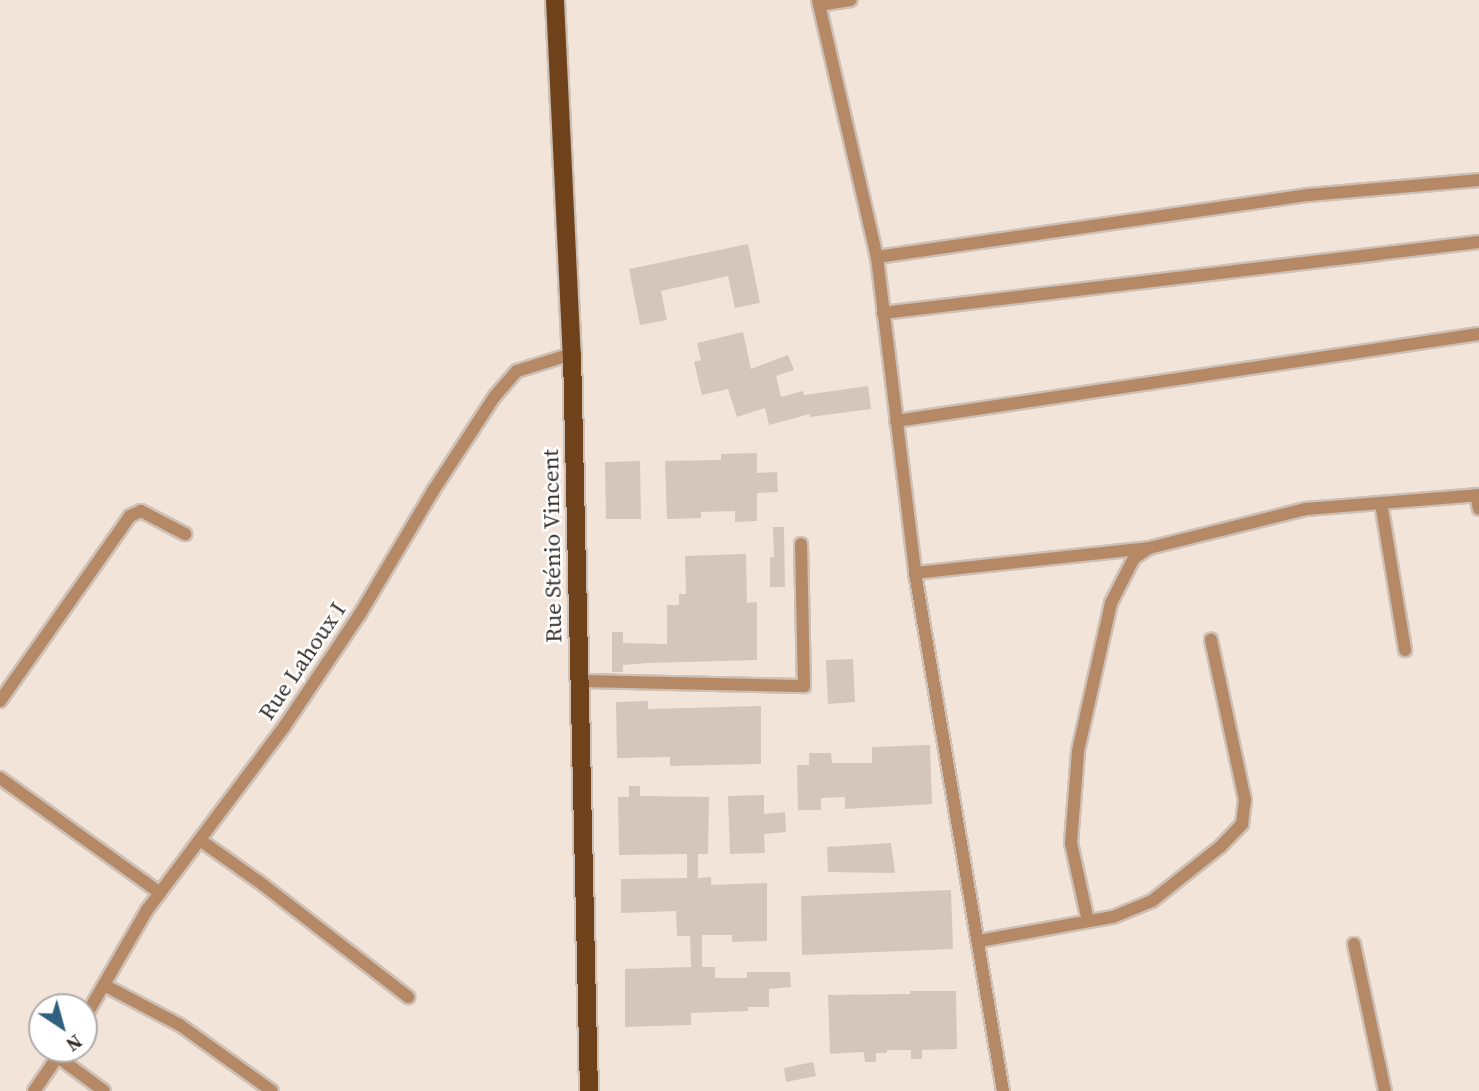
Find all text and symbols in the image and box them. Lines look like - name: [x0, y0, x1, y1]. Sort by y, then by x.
- street label: Rue Sténio Vincent: [537, 449, 567, 643]
- street label: Rue Lahoux I: [253, 597, 351, 725]
- north arrow: [28, 993, 98, 1063]
- text: N: [61, 1029, 87, 1058]

